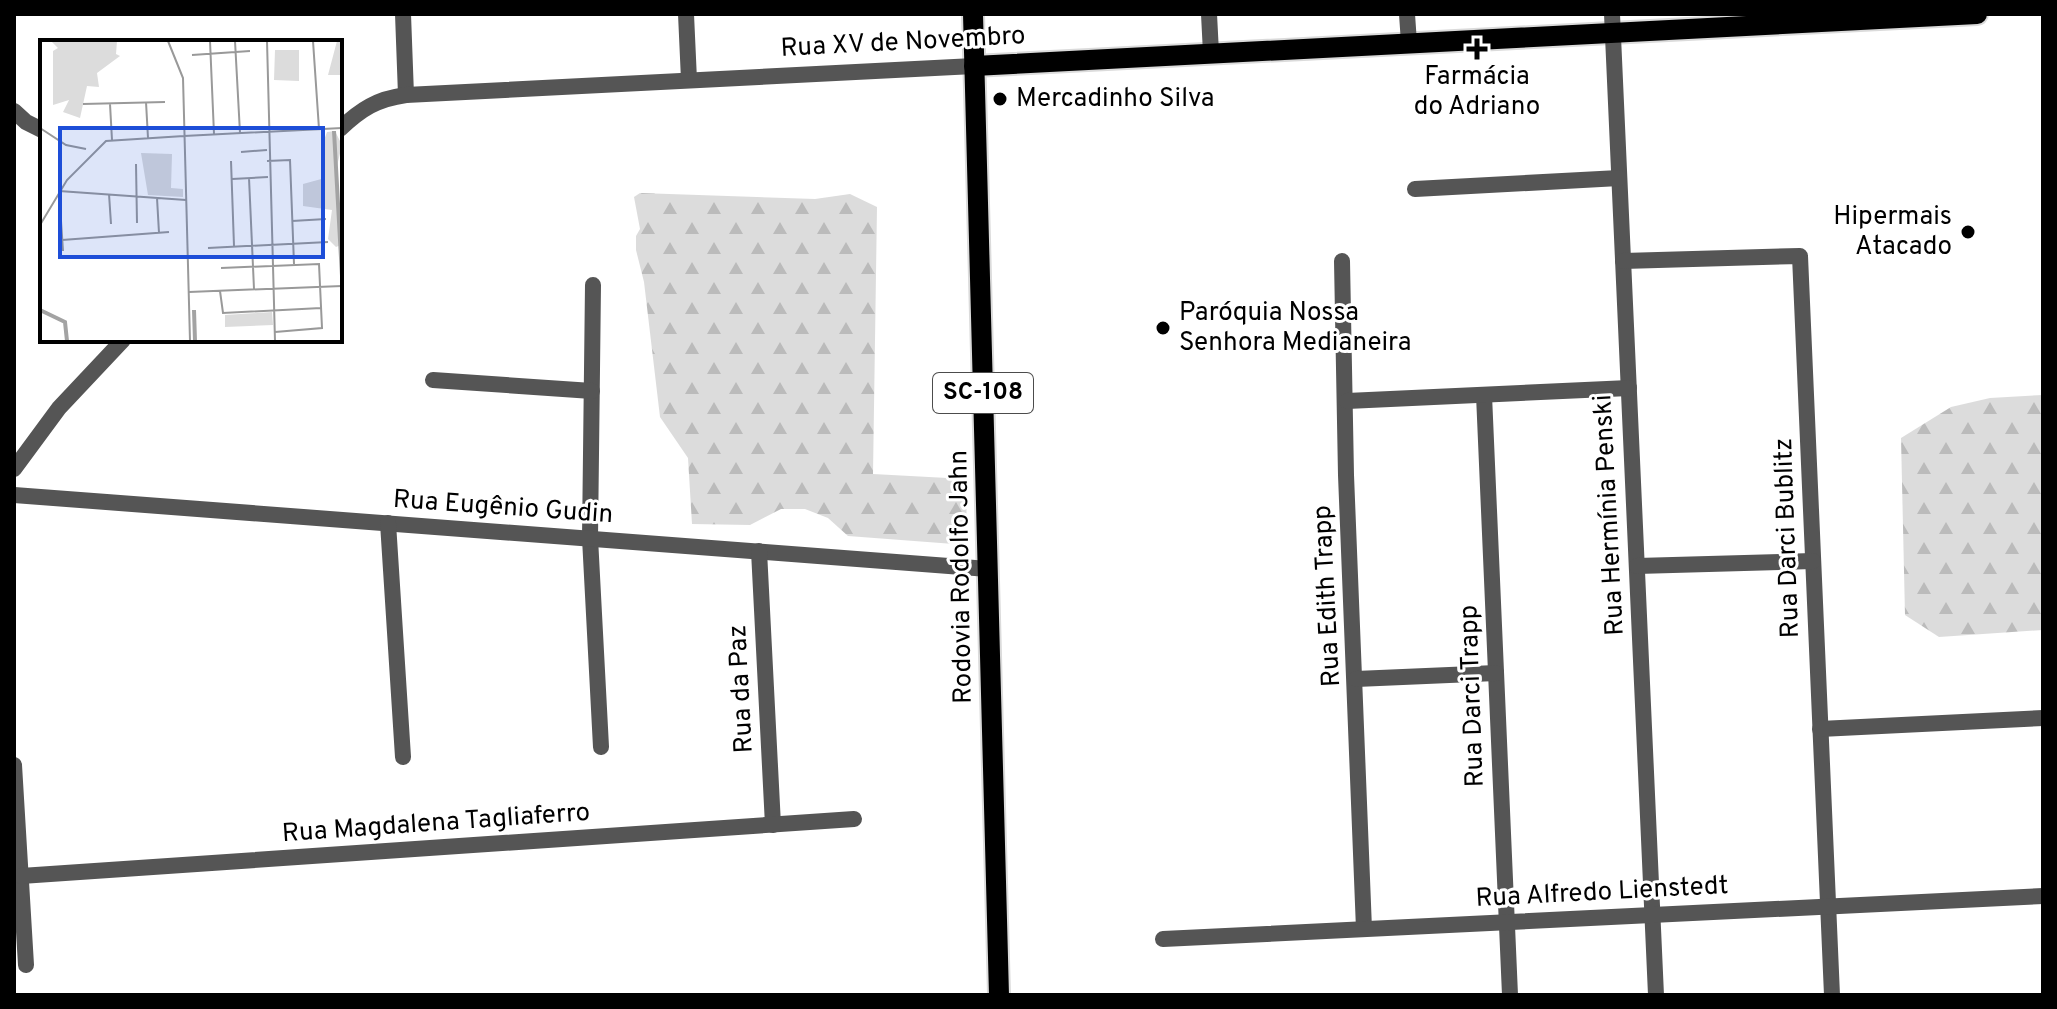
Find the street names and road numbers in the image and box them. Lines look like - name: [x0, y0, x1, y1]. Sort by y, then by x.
- street label: Rua XV de Novembro: [780, 20, 1026, 66]
- road number: SC-108: [933, 373, 1033, 413]
- street label: Rua Hermínia Penski: [1587, 394, 1633, 636]
- street label: Rua Darci Bublitz: [1768, 437, 1808, 639]
- street label: Rodovia Rodolfo Jahn: [943, 450, 981, 704]
- street label: Rua Eugênio Gudin: [392, 484, 614, 532]
- street label: Rua Edith Trapp: [1307, 504, 1349, 688]
- street label: Rua Darci Trapp: [1453, 604, 1493, 788]
- street label: Rua da Paz: [722, 624, 762, 754]
- street label: Rua Magdalena Tagliaferro: [281, 797, 591, 851]
- street label: Rua Alfredo Lienstedt: [1475, 870, 1729, 916]

